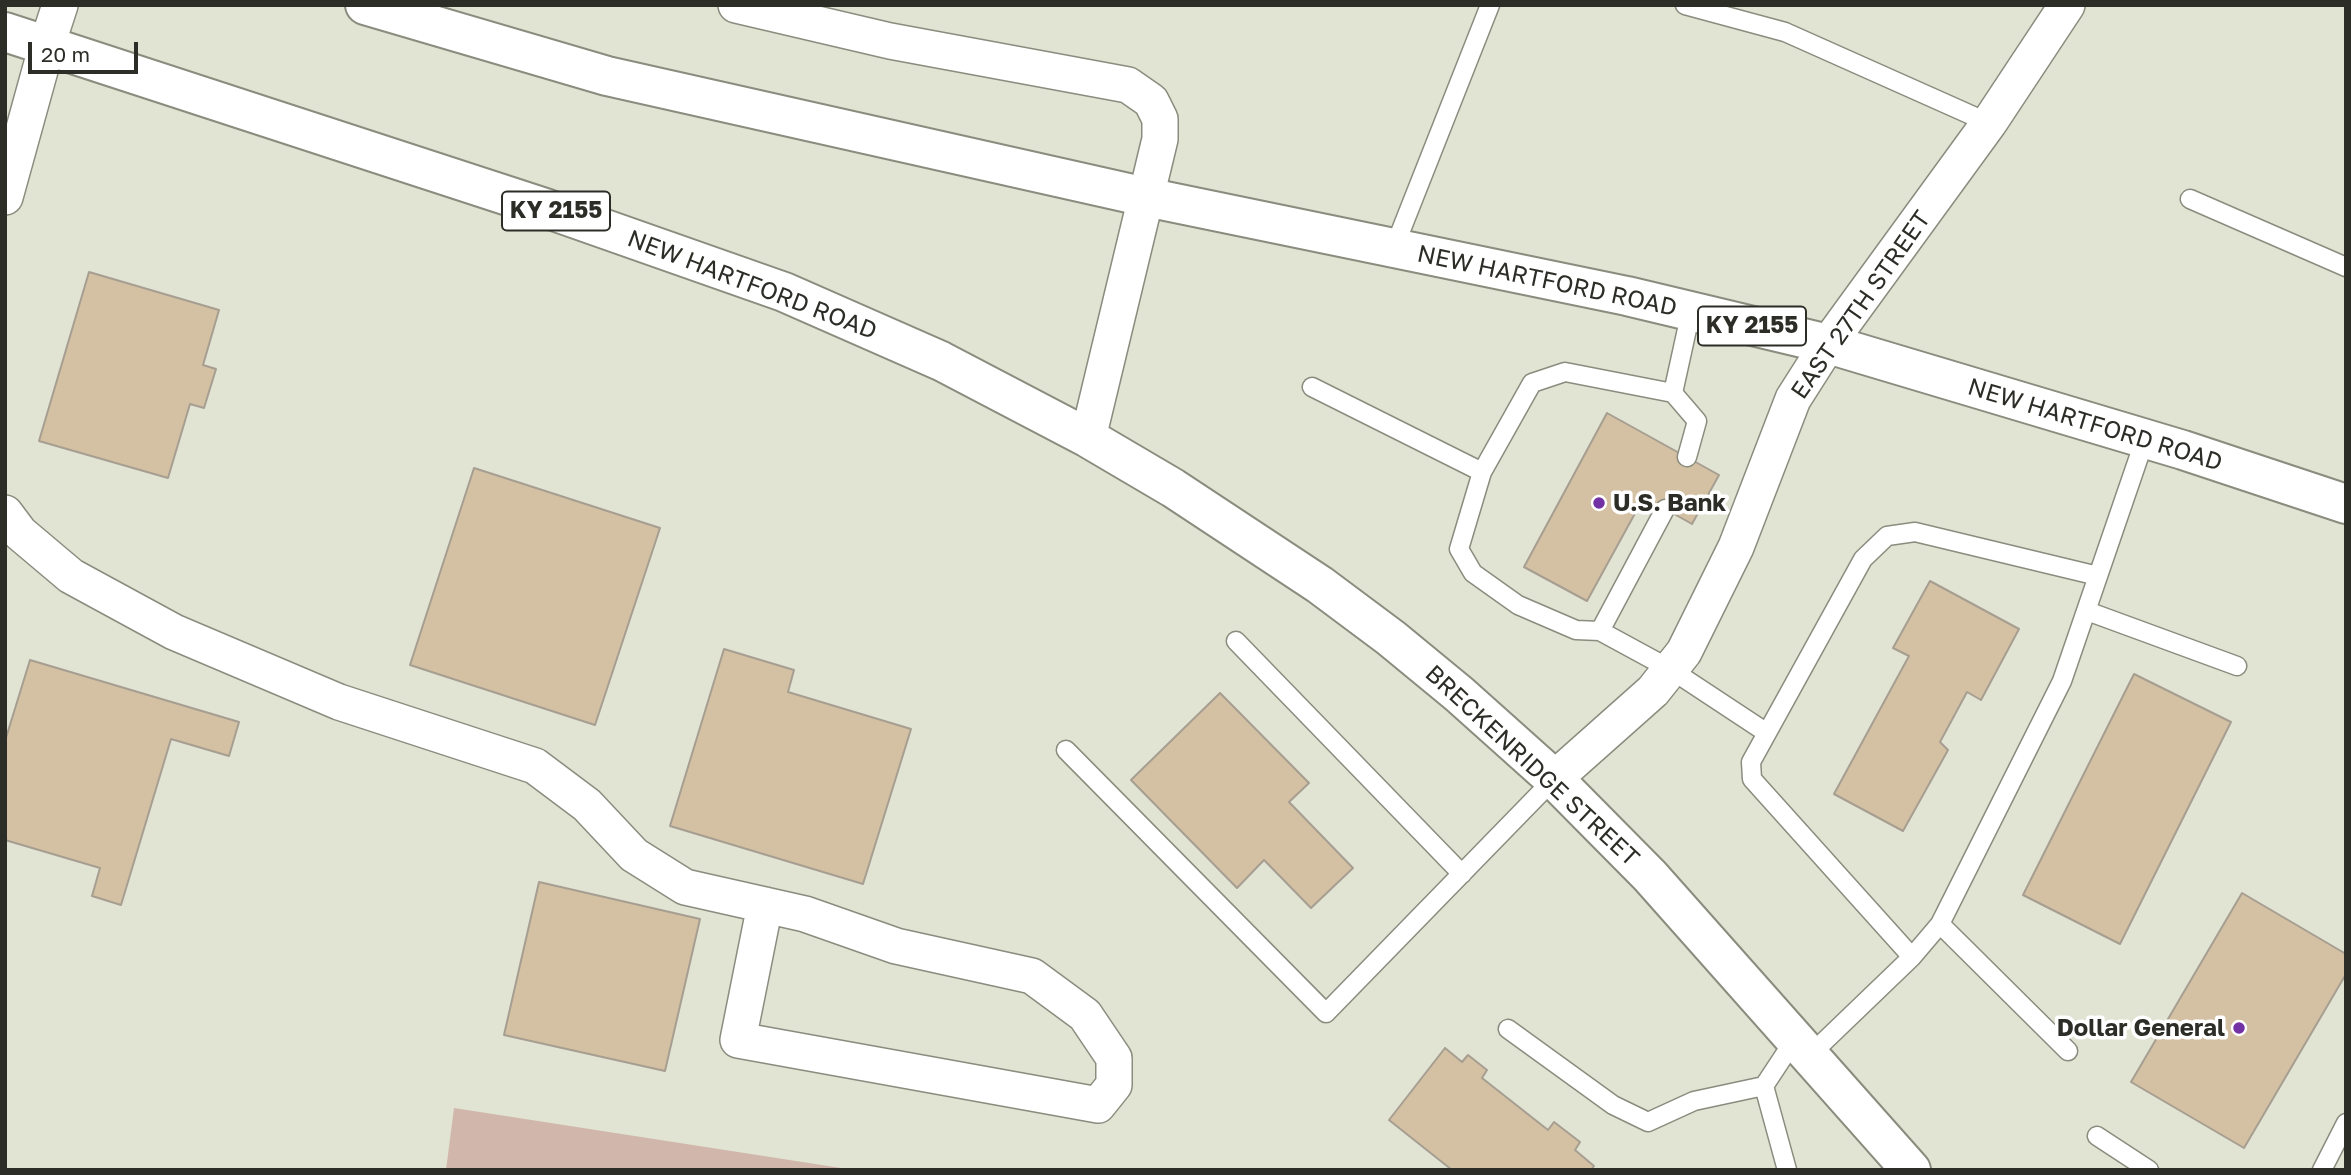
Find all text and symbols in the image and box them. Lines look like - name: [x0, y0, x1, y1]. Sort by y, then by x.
- scale bar: [32, 28, 142, 72]
- text: 20 m: [41, 41, 90, 67]
- road number: KY 2155: [502, 192, 610, 230]
- street label: EAST 27TH STREET: [1785, 205, 1937, 405]
- street label: NEW HARTFORD ROAD: [623, 224, 881, 346]
- street label: NEW HARTFORD ROAD: [1415, 239, 1679, 323]
- road number: KY 2155: [1698, 306, 1806, 346]
- street label: NEW HARTFORD ROAD: [1964, 373, 2226, 477]
- place label: U.S. Bank: [1613, 489, 1726, 517]
- marker: U.S. Bank: [1591, 495, 1607, 511]
- street label: BRECKENRIDGE STREET: [1419, 659, 1645, 873]
- place label: Dollar General: [2057, 1014, 2225, 1042]
- marker: Dollar General: [2231, 1020, 2247, 1036]

